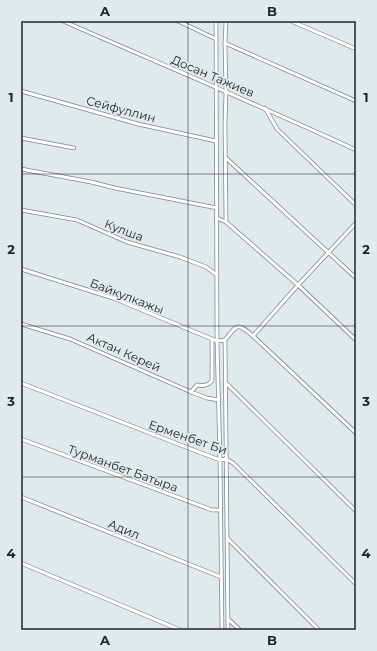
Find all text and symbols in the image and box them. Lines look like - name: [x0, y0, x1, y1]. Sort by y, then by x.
- text: A: [99, 3, 111, 19]
- text: B: [267, 3, 277, 19]
- street label: Досан Тажиев: [169, 52, 257, 100]
- text: 1: [8, 89, 14, 105]
- text: 1: [363, 89, 369, 105]
- street label: Сейфуллин: [85, 93, 157, 125]
- street label: Кулша: [103, 216, 145, 244]
- text: 2: [7, 241, 15, 257]
- text: 2: [362, 241, 370, 257]
- street label: Байкулкажы: [88, 275, 166, 317]
- street label: Актан Керей: [85, 329, 163, 375]
- text: 3: [6, 393, 15, 409]
- text: 3: [361, 393, 370, 409]
- street label: Ерменбет Би: [147, 417, 229, 457]
- street label: Турманбет Батыра: [66, 441, 180, 495]
- street label: Адил: [106, 516, 142, 542]
- text: 4: [7, 545, 16, 561]
- text: 4: [362, 545, 371, 561]
- text: A: [99, 632, 111, 648]
- text: B: [267, 632, 277, 648]

